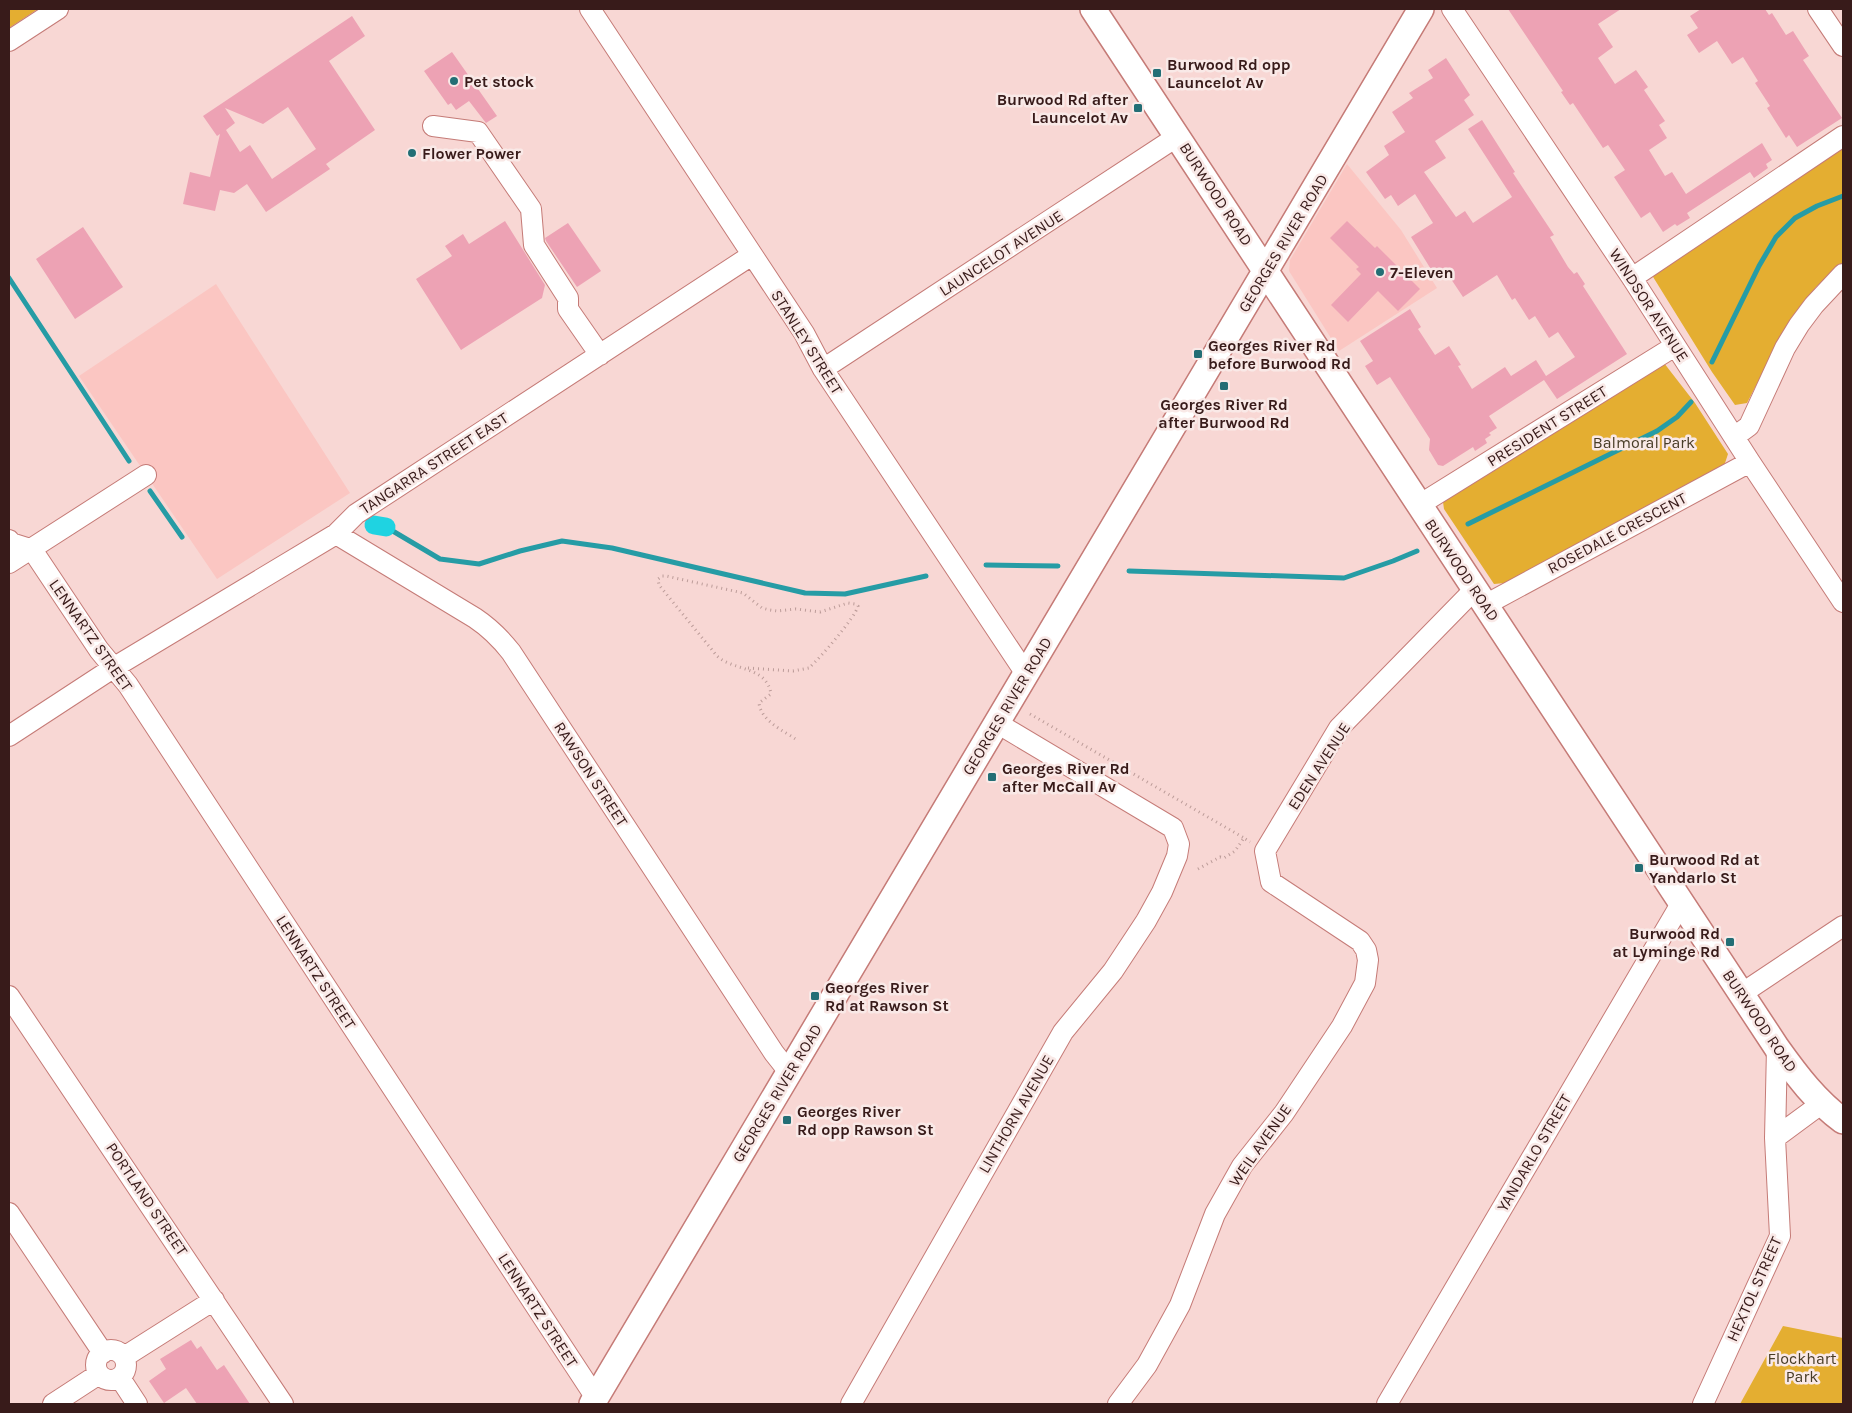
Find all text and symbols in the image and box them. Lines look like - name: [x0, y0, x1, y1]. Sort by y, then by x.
- place label: Burwood Rd opp Launcelot Av: [1167, 55, 1291, 92]
- marker: Burwood Rd opp Launcelot Av: [1151, 67, 1163, 79]
- place label: Pet stock: [464, 72, 534, 91]
- marker: Pet stock: [448, 75, 460, 87]
- place label: Burwood Rd after Launcelot Av: [997, 90, 1129, 127]
- marker: Burwood Rd after Launcelot Av: [1132, 102, 1144, 114]
- street label: BURWOOD ROAD: [1176, 139, 1256, 249]
- place label: Flower Power: [422, 144, 522, 163]
- marker: Flower Power: [406, 147, 418, 159]
- street label: GEORGES RIVER ROAD: [1234, 170, 1332, 316]
- street label: LAUNCELOT AVENUE: [936, 206, 1066, 300]
- street label: WINDSOR AVENUE: [1605, 245, 1693, 365]
- place label: 7-Eleven: [1390, 263, 1453, 282]
- marker: 7-Eleven: [1374, 266, 1386, 278]
- street label: STANLEY STREET: [767, 286, 847, 398]
- place label: Georges River Rd before Burwood Rd: [1208, 336, 1351, 373]
- marker: Georges River Rd before Burwood Rd: [1192, 348, 1204, 360]
- marker: Georges River Rd after Burwood Rd: [1218, 380, 1230, 392]
- street label: PRESIDENT STREET: [1484, 381, 1610, 471]
- place label: Georges River Rd after Burwood Rd: [1158, 395, 1290, 432]
- street label: TANGARRA STREET EAST: [356, 408, 512, 518]
- park label: Balmoral Park: [1593, 433, 1695, 452]
- street label: ROSEDALE CRESCENT: [1544, 488, 1690, 578]
- street label: BURWOOD ROAD: [1421, 515, 1503, 625]
- street label: LENNARTZ STREET: [45, 575, 137, 695]
- street label: GEORGES RIVER ROAD: [958, 633, 1056, 779]
- street label: RAWSON STREET: [550, 718, 632, 830]
- street label: EDEN AVENUE: [1284, 719, 1354, 813]
- place label: Georges River Rd after McCall Av: [1002, 759, 1130, 796]
- marker: Georges River Rd after McCall Av: [986, 771, 998, 783]
- place label: Burwood Rd at Yandarlo St: [1649, 850, 1760, 887]
- marker: Burwood Rd at Yandarlo St: [1633, 862, 1645, 874]
- street label: LENNARTZ STREET: [272, 911, 360, 1033]
- place label: Burwood Rd at Lyminge Rd: [1612, 924, 1720, 961]
- marker: Burwood Rd at Lyminge Rd: [1724, 936, 1736, 948]
- street label: BURWOOD ROAD: [1719, 966, 1801, 1076]
- place label: Georges River Rd at Rawson St: [825, 978, 949, 1015]
- marker: Georges River Rd at Rawson St: [809, 990, 821, 1002]
- street label: GEORGES RIVER ROAD: [728, 1020, 826, 1166]
- street label: LINTHORN AVENUE: [974, 1051, 1058, 1177]
- street label: YANDARLO STREET: [1493, 1091, 1575, 1215]
- street label: WEIL AVENUE: [1225, 1100, 1295, 1190]
- place label: Georges River Rd opp Rawson St: [797, 1102, 934, 1139]
- marker: Georges River Rd opp Rawson St: [781, 1114, 793, 1126]
- street label: PORTLAND STREET: [102, 1139, 192, 1259]
- street label: HEXTOL STREET: [1722, 1233, 1786, 1345]
- street label: LENNARTZ STREET: [494, 1249, 582, 1371]
- park label: Flockhart Park: [1767, 1349, 1837, 1386]

